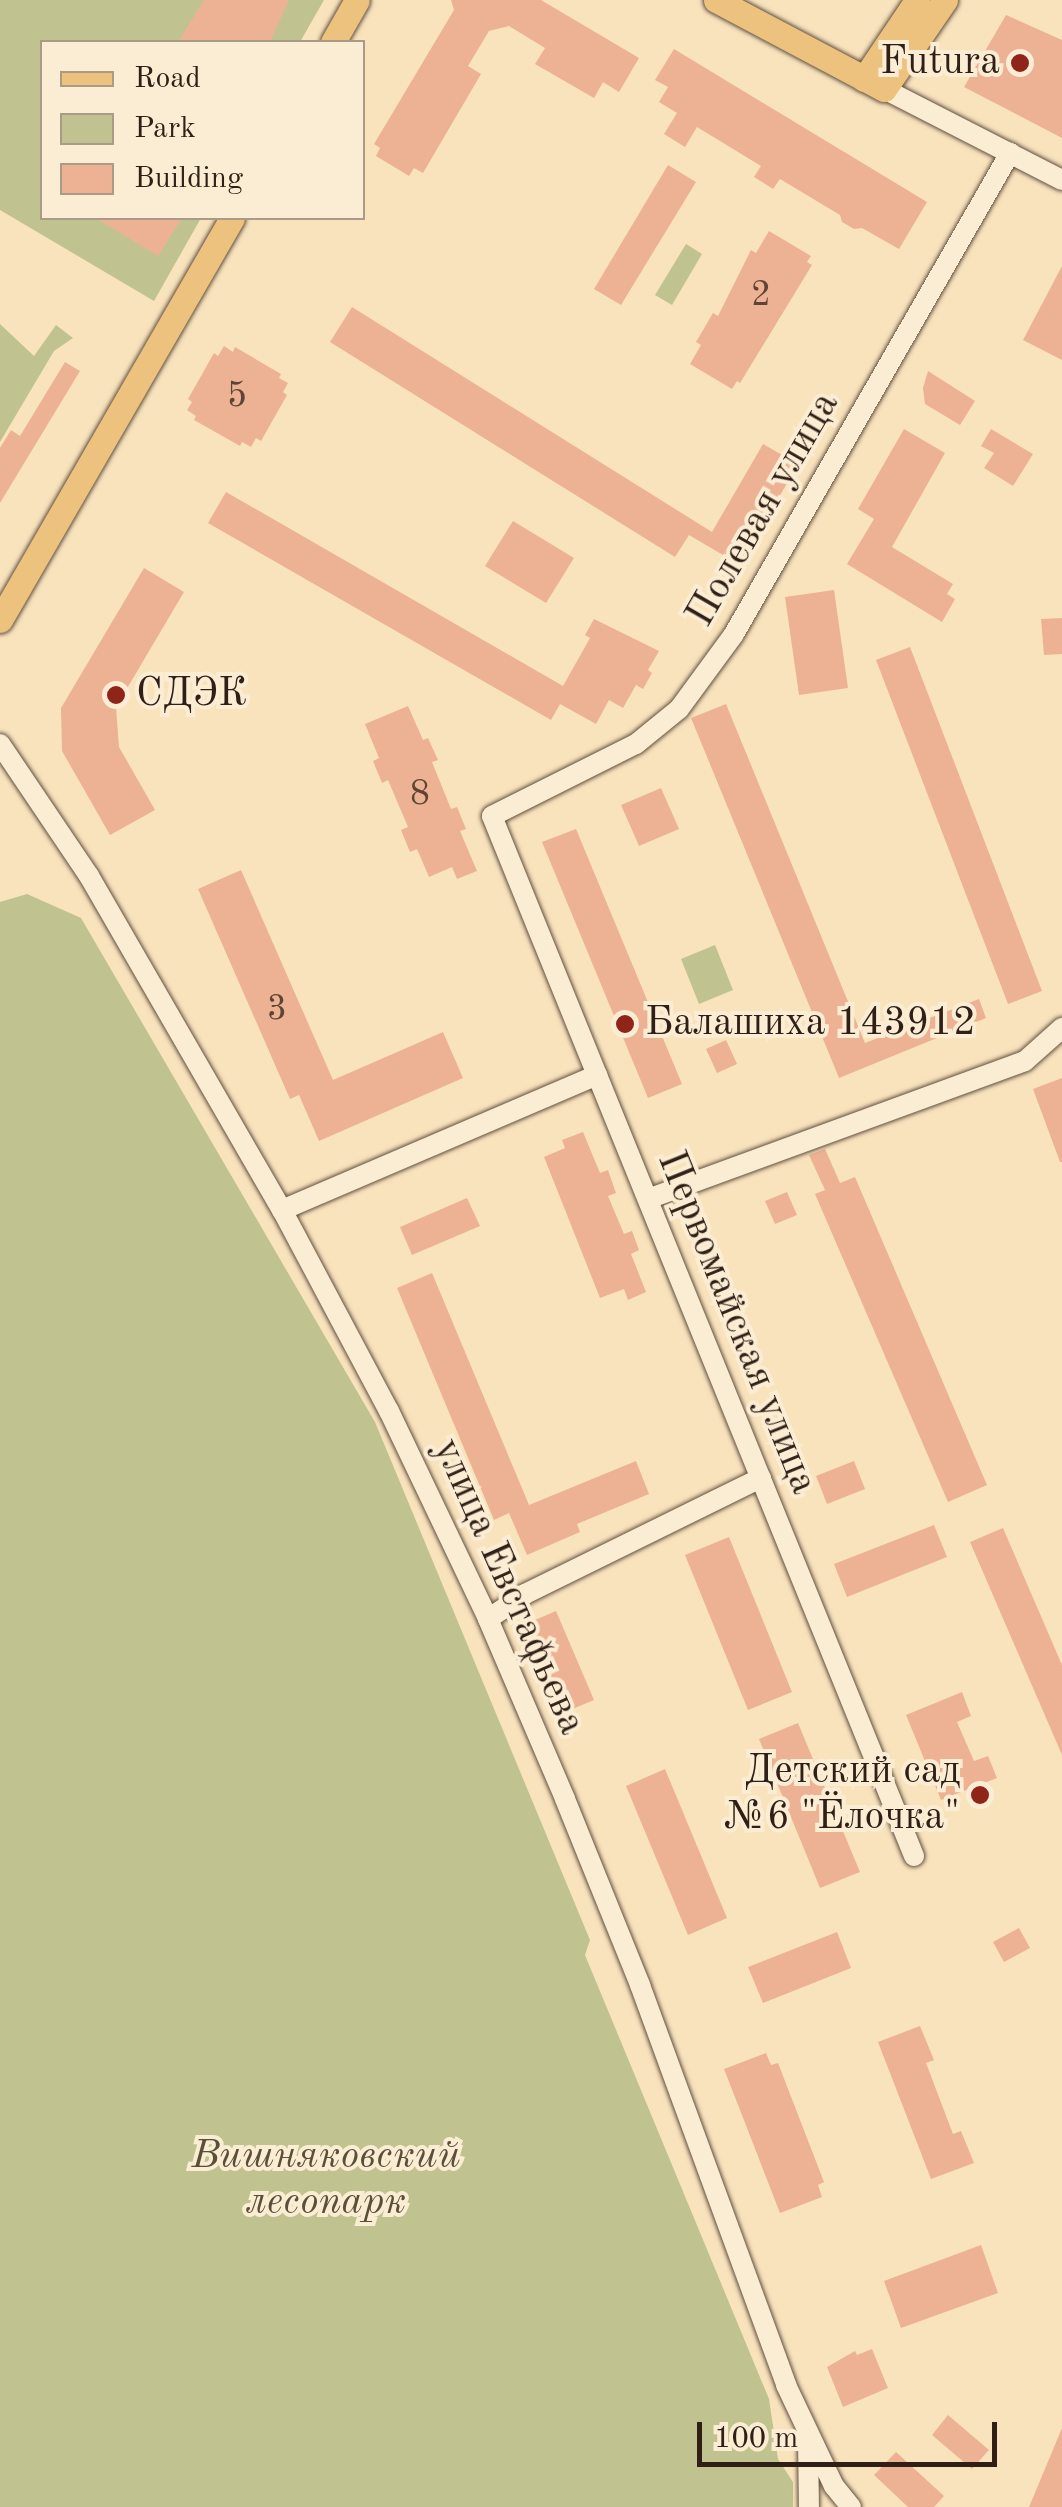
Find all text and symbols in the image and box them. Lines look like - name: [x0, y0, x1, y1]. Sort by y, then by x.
- place label: Futura: [880, 39, 1000, 87]
- legend: [40, 40, 365, 220]
- marker: Futura: [1009, 52, 1031, 74]
- text: Road: [134, 64, 201, 94]
- text: Park: [134, 114, 196, 144]
- text: Building: [134, 164, 243, 194]
- house number: 2: [751, 275, 771, 317]
- house number: 5: [227, 376, 247, 418]
- street label: Полевая улица: [677, 384, 851, 636]
- place label: СДЭК: [136, 671, 247, 719]
- marker: СДЭК: [105, 684, 127, 706]
- house number: 8: [410, 774, 430, 816]
- house number: 3: [267, 989, 287, 1031]
- place label: Балашиха 143912: [645, 1000, 976, 1048]
- marker: Балашиха 143912: [614, 1013, 636, 1035]
- street label: Первомайская улица: [645, 1145, 827, 1501]
- street label: улица Евстафьева: [421, 1432, 595, 1742]
- place label: Детский сад №6 "Ёлочка": [724, 1748, 960, 1842]
- marker: Детский сад №6 "Ёлочка": [969, 1784, 991, 1806]
- park label: Вишняковский лесопарк: [191, 2133, 461, 2227]
- scale bar: [702, 2402, 1002, 2464]
- text: 100 m: [714, 2424, 798, 2454]

